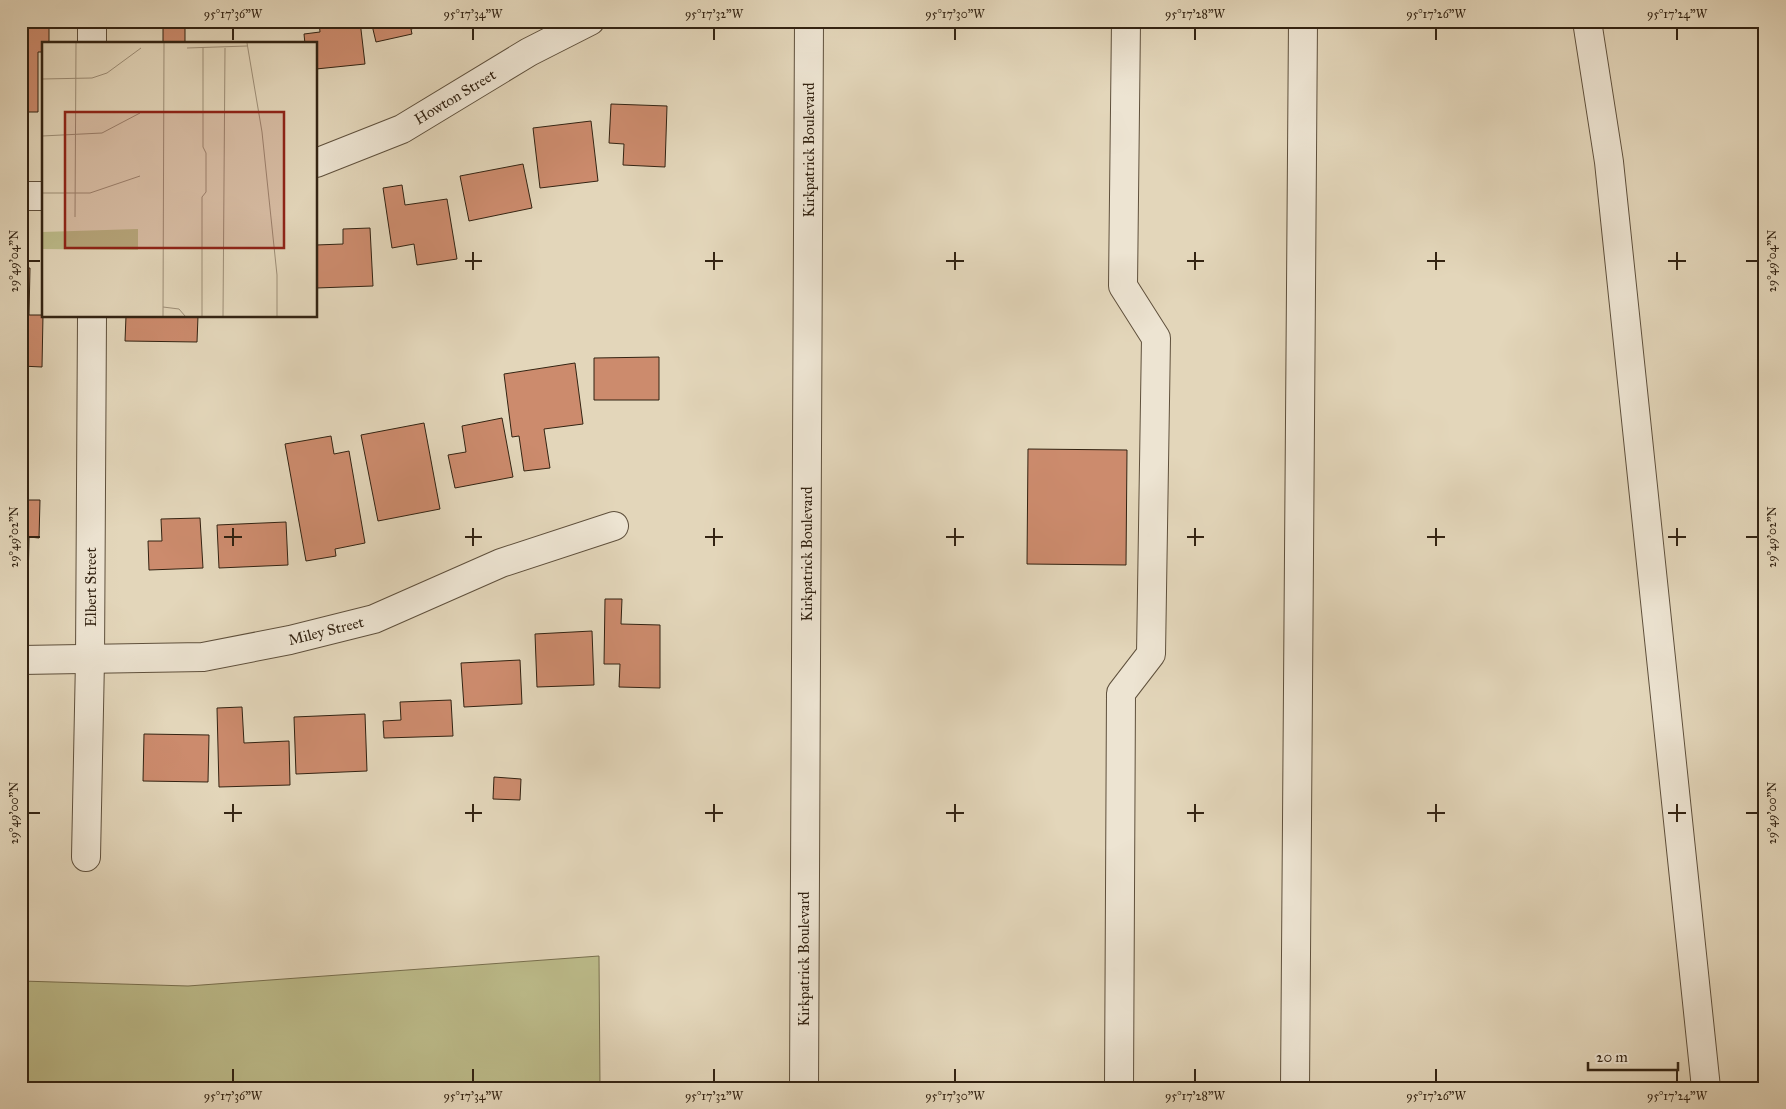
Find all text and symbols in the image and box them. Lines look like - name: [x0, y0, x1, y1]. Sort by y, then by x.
- text: 95°17'36"W: [204, 7, 263, 21]
- text: 95°17'34"W: [444, 7, 503, 21]
- text: 95°17'32"W: [685, 7, 744, 21]
- text: 95°17'30"W: [925, 7, 985, 21]
- text: 95°17'28"W: [1165, 7, 1225, 21]
- text: 95°17'26"W: [1406, 7, 1466, 21]
- text: 95°17'24"W: [1647, 7, 1708, 21]
- inset map: [42, 42, 318, 318]
- street label: Howton Street: [411, 65, 500, 128]
- street label: Kirkpatrick Boulevard: [800, 82, 818, 217]
- text: 29°49'04"N: [7, 230, 21, 292]
- text: 29°49'04"N: [1765, 230, 1779, 292]
- street label: Kirkpatrick Boulevard: [798, 486, 816, 621]
- text: 29°49'02"N: [7, 506, 21, 568]
- text: 29°49'02"N: [1765, 506, 1779, 568]
- street label: Elbert Street: [82, 546, 100, 627]
- street label: Miley Street: [286, 613, 366, 649]
- text: 29°49'00"N: [7, 782, 21, 844]
- text: 29°49'00"N: [1765, 782, 1779, 844]
- street label: Kirkpatrick Boulevard: [795, 891, 813, 1026]
- scale bar: [1588, 1039, 1678, 1071]
- text: 20 m: [1596, 1048, 1628, 1066]
- text: 95°17'36"W: [204, 1089, 263, 1103]
- text: 95°17'34"W: [444, 1089, 503, 1103]
- text: 95°17'32"W: [685, 1089, 744, 1103]
- text: 95°17'30"W: [925, 1089, 985, 1103]
- text: 95°17'28"W: [1165, 1089, 1225, 1103]
- text: 95°17'26"W: [1406, 1089, 1466, 1103]
- text: 95°17'24"W: [1647, 1089, 1708, 1103]

